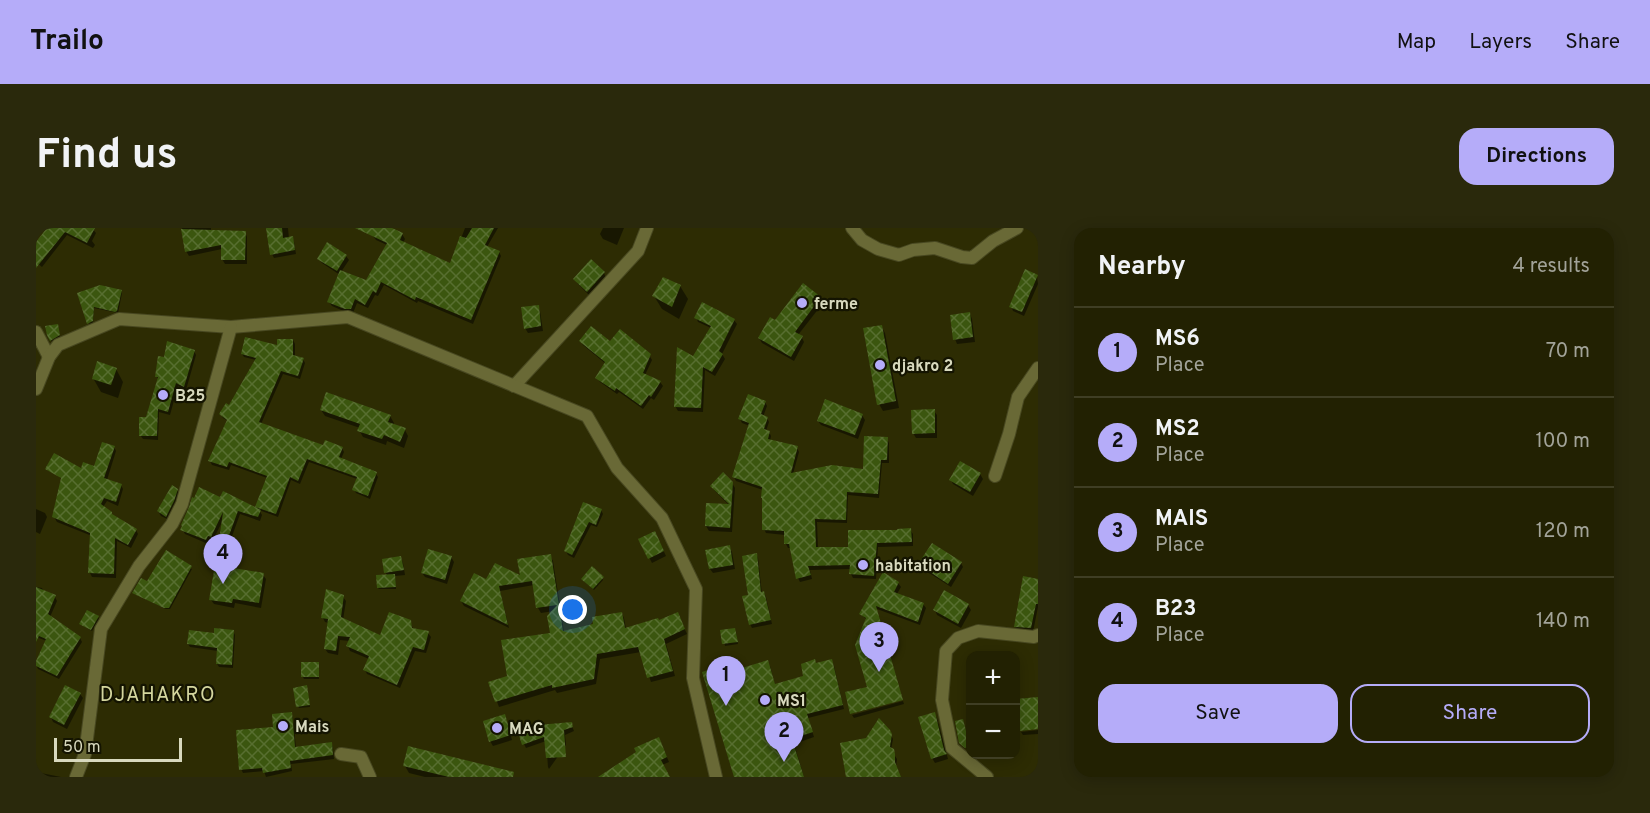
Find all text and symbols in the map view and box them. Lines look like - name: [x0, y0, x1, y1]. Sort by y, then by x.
- text: Trailo: [30, 24, 104, 60]
- text: Map: [1397, 29, 1436, 56]
- text: Layers: [1469, 29, 1532, 56]
- text: Share: [1565, 29, 1620, 56]
- button: Directions: [1459, 128, 1614, 185]
- text: Find us: [36, 130, 177, 183]
- text: Nearby: [1098, 251, 1186, 284]
- text: 4 results: [1513, 254, 1590, 280]
- place label: ferme: [814, 295, 858, 315]
- marker: ferme: [795, 296, 809, 310]
- text: MS6: [1155, 326, 1200, 353]
- text: 1: [1114, 339, 1122, 365]
- text: 70 m: [1546, 339, 1590, 365]
- text: Place: [1155, 353, 1205, 379]
- place label: djakro 2: [892, 357, 953, 377]
- marker: djakro 2: [873, 358, 887, 372]
- place label: B25: [175, 387, 205, 407]
- marker: B25: [156, 388, 170, 402]
- text: MS2: [1155, 416, 1200, 443]
- text: 2: [1111, 429, 1124, 455]
- text: 100 m: [1535, 429, 1590, 455]
- text: Place: [1155, 443, 1205, 469]
- text: MAIS: [1155, 506, 1208, 533]
- text: 3: [1112, 519, 1124, 545]
- text: 120 m: [1536, 519, 1590, 545]
- text: Place: [1155, 533, 1205, 559]
- pin: 4: [204, 534, 243, 584]
- place label: habitation: [875, 557, 951, 577]
- marker: habitation: [856, 558, 870, 572]
- your location: [558, 595, 587, 624]
- text: B23: [1155, 596, 1196, 623]
- text: 4: [1111, 609, 1124, 635]
- text: 140 m: [1536, 609, 1590, 635]
- pin: 3: [860, 622, 898, 672]
- text: Place: [1155, 623, 1205, 649]
- map controls: [966, 651, 1020, 759]
- button: +: [966, 651, 1020, 705]
- pin: 1: [706, 656, 746, 706]
- district label: DJAHAKRO: [100, 683, 216, 709]
- button: Save: [1098, 684, 1338, 743]
- button: Share: [1350, 684, 1590, 743]
- place label: MS1: [777, 692, 806, 712]
- marker: MS1: [758, 693, 772, 707]
- button: −: [966, 705, 1020, 759]
- pin: 2: [764, 712, 804, 762]
- place label: Mais: [295, 718, 329, 738]
- marker: Mais: [276, 719, 290, 733]
- place label: MAG: [509, 720, 544, 740]
- marker: MAG: [490, 721, 504, 735]
- scale bar: [54, 735, 182, 762]
- text: 50 m: [63, 738, 101, 758]

